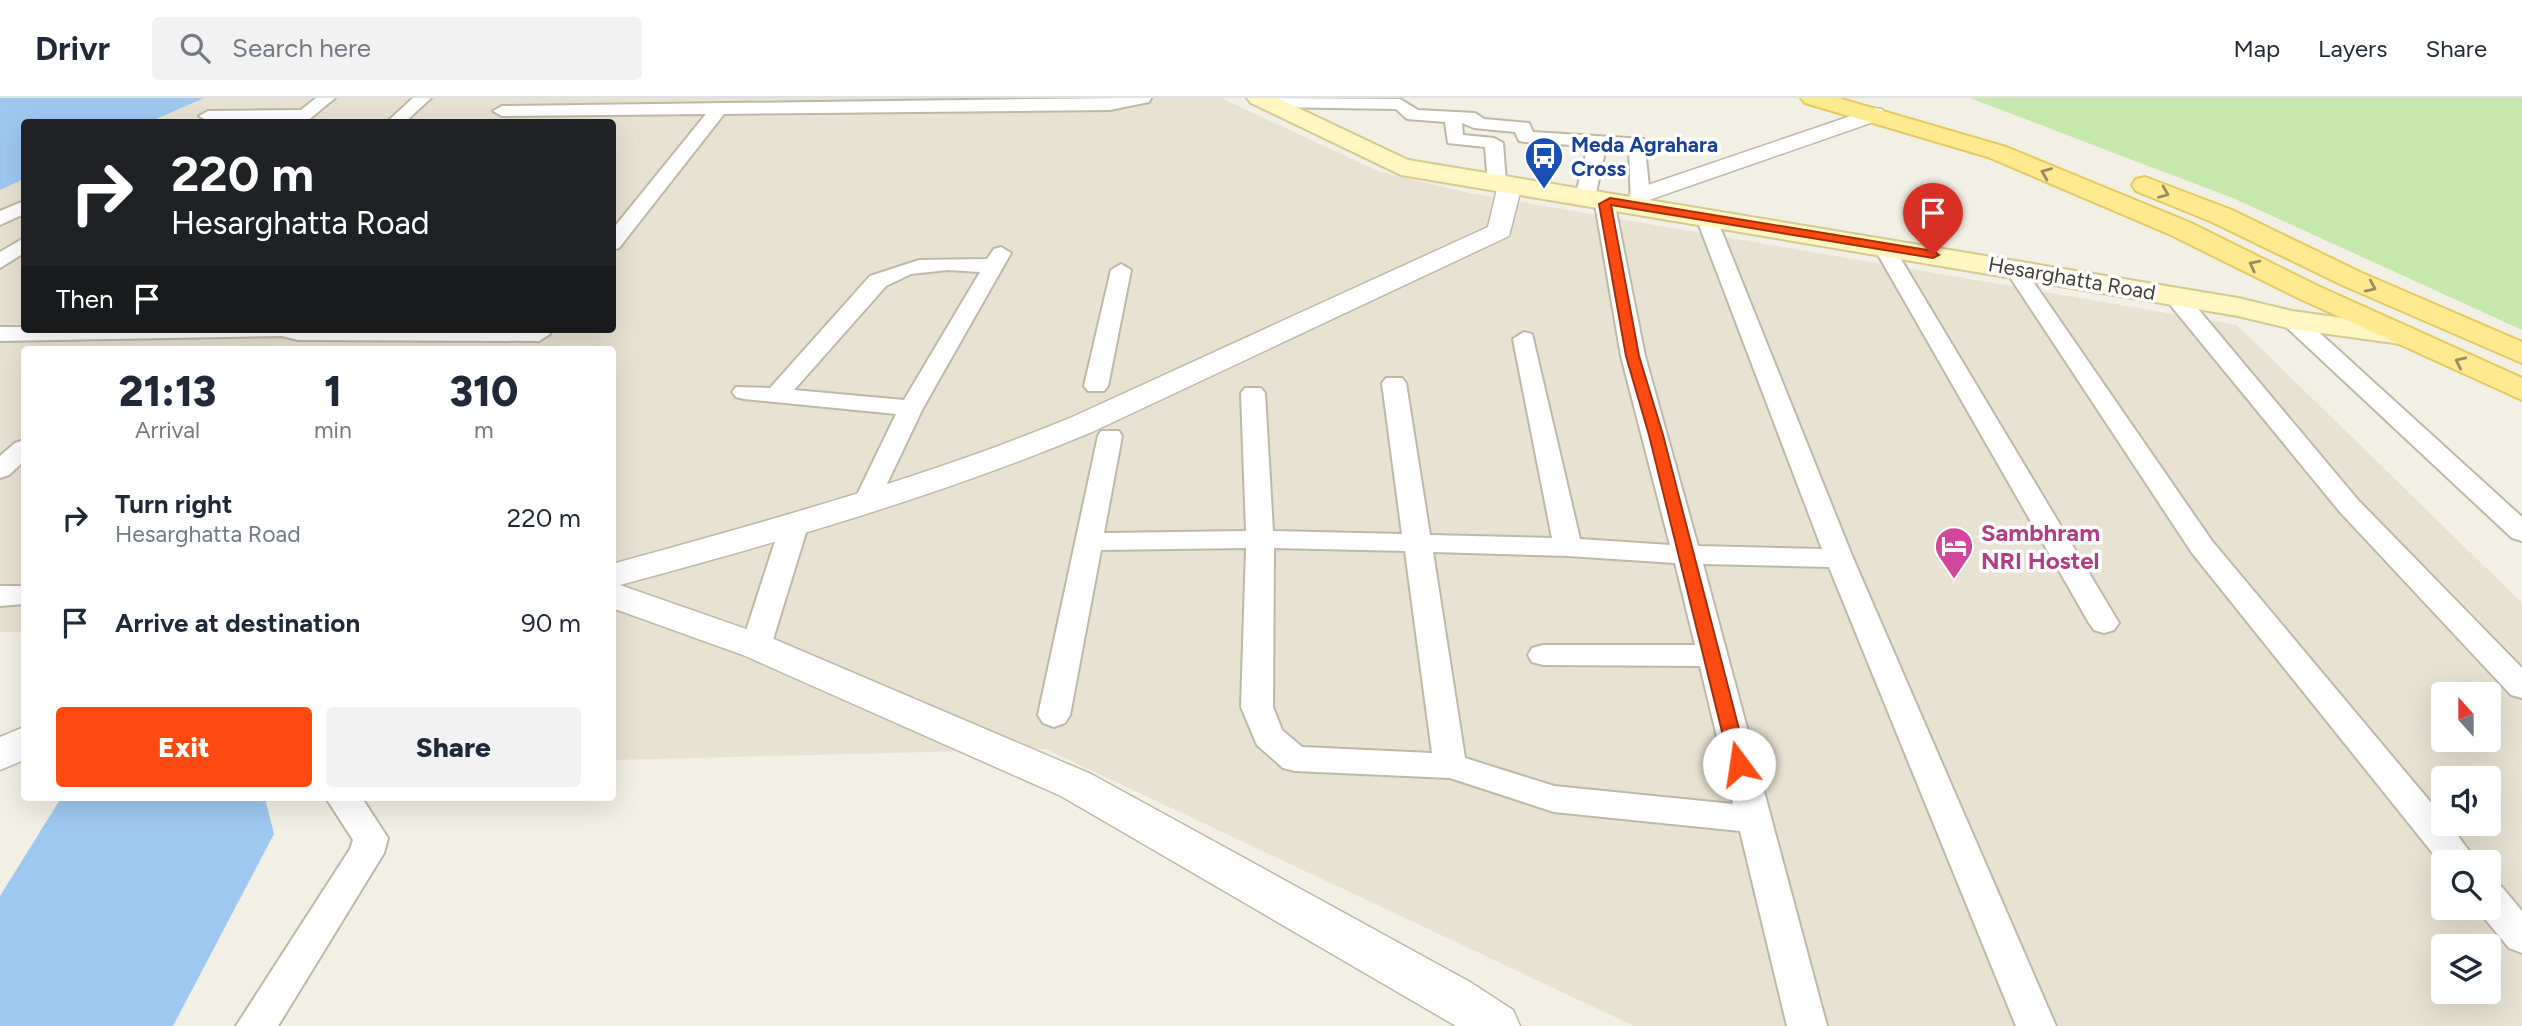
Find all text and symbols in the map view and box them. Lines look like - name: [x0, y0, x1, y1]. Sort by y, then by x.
- search box: [152, 17, 642, 80]
- text: Drivr: [35, 29, 110, 68]
- icon: search: [176, 29, 214, 67]
- text: Search here: [232, 32, 371, 64]
- text: Map: [2233, 34, 2280, 63]
- text: Layers: [2318, 34, 2387, 63]
- text: Share: [2425, 34, 2487, 63]
- place label: Meda Agrahara Cross: [1571, 132, 1718, 181]
- bus stop icon: Meda Agrahara Cross: [1523, 135, 1565, 190]
- text: 220 m: [171, 144, 314, 203]
- icon: right: [56, 147, 147, 238]
- one-way arrow: [2041, 167, 2054, 181]
- pin: [1903, 183, 1963, 255]
- one-way arrow: [2158, 184, 2170, 198]
- icon: arrive: [1914, 194, 1952, 232]
- text: Hesarghatta Road: [171, 204, 430, 242]
- street label: Hesarghatta Road: [1986, 251, 2158, 305]
- one-way arrow: [2249, 260, 2261, 274]
- one-way arrow: [2364, 279, 2376, 293]
- icon: arrive: [128, 280, 166, 318]
- text: Then: [56, 283, 114, 315]
- one-way arrow: [2455, 356, 2467, 370]
- text: 21:13: [119, 366, 216, 417]
- text: 1: [324, 366, 342, 417]
- text: 310: [449, 366, 518, 417]
- text: Arrival: [135, 416, 200, 444]
- text: min: [314, 416, 352, 444]
- text: m: [474, 416, 494, 444]
- text: Turn right: [115, 488, 232, 520]
- icon: right: [56, 499, 94, 537]
- text: 220 m: [507, 502, 581, 534]
- place label: Sambhram NRI Hostel: [1981, 518, 2100, 575]
- text: Hesarghatta Road: [115, 520, 301, 548]
- hotel icon: Sambhram NRI Hostel: [1933, 525, 1975, 580]
- icon: arrive: [56, 604, 94, 642]
- text: Arrive at destination: [115, 607, 360, 639]
- text: 90 m: [521, 607, 581, 639]
- north arrow: [2431, 682, 2501, 752]
- map controls: [2431, 682, 2501, 1004]
- button: Exit: [56, 707, 312, 787]
- button: Share: [326, 707, 581, 787]
- position arrow: [1702, 727, 1776, 801]
- button: sound: [2431, 766, 2501, 836]
- button: search: [2431, 850, 2501, 920]
- button: layers: [2431, 934, 2501, 1004]

